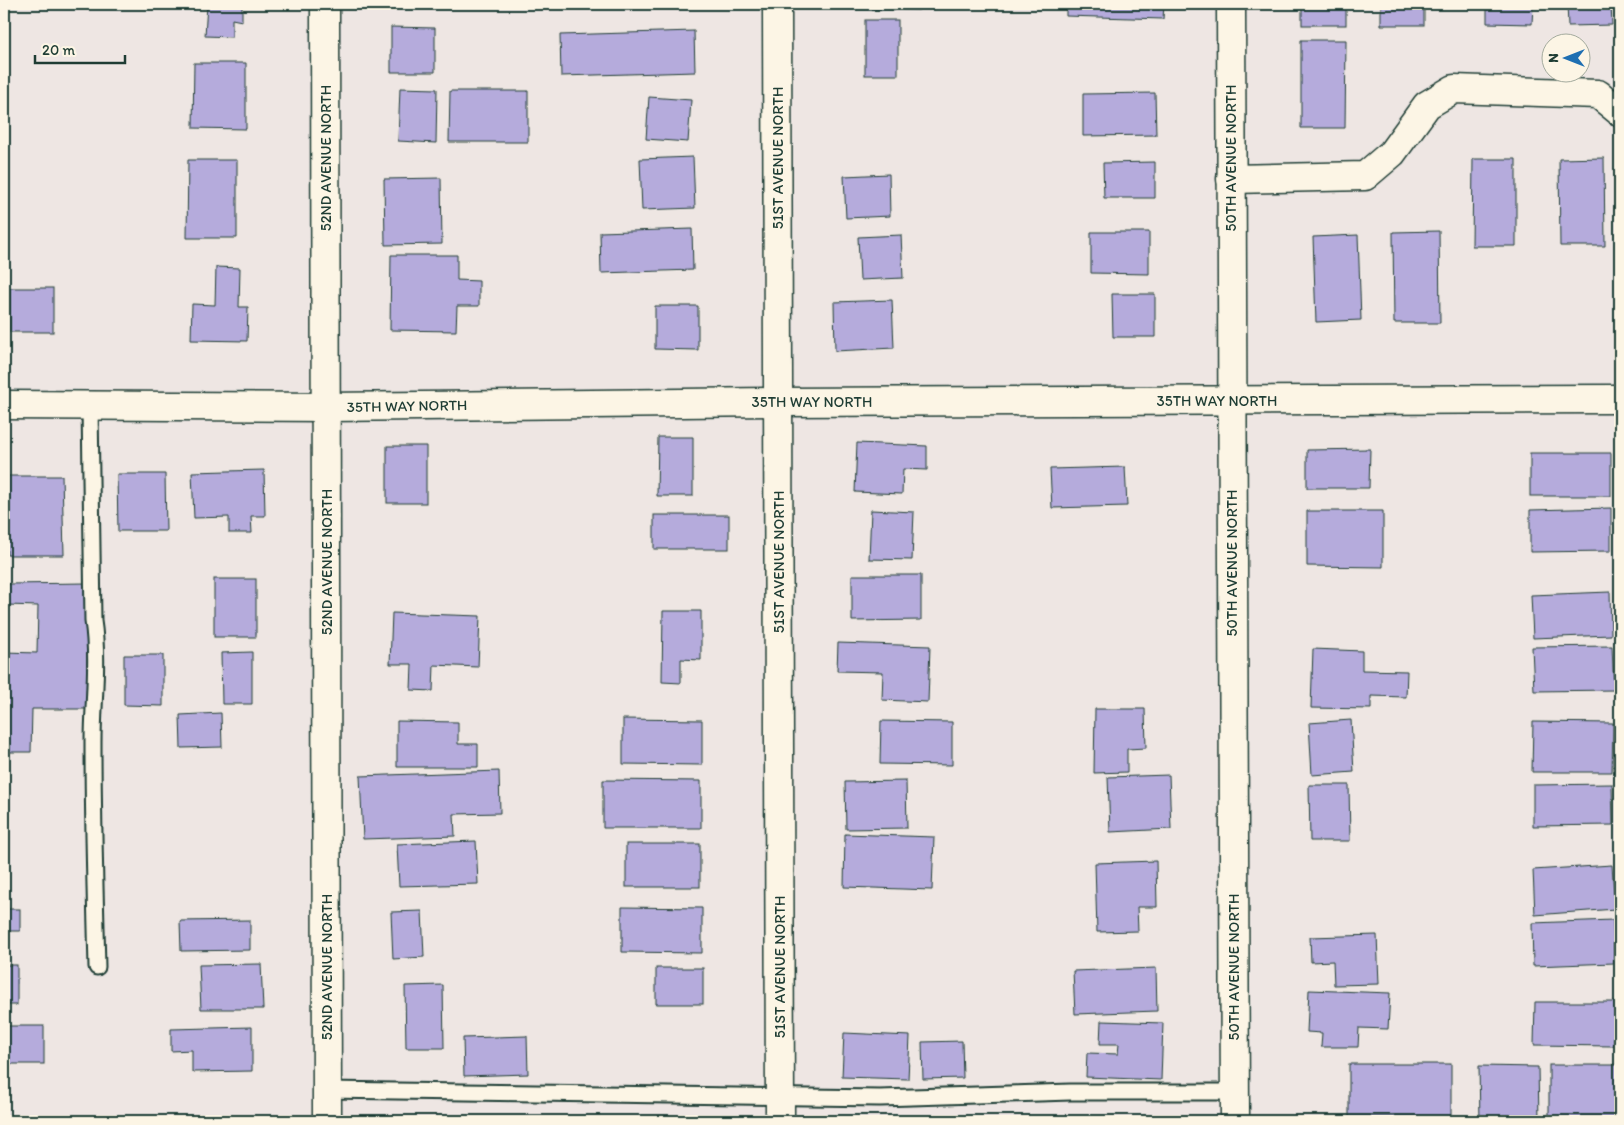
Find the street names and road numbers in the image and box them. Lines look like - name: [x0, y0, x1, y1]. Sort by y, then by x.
- street label: 52ND AVENUE NORTH: [317, 85, 335, 231]
- street label: 50TH AVENUE NORTH: [1222, 85, 1240, 231]
- street label: 51ST AVENUE NORTH: [769, 87, 787, 229]
- street label: 35TH WAY NORTH: [1157, 392, 1277, 410]
- street label: 35TH WAY NORTH: [752, 393, 872, 411]
- street label: 35TH WAY NORTH: [346, 396, 468, 416]
- street label: 52ND AVENUE NORTH: [318, 489, 336, 635]
- street label: 50TH AVENUE NORTH: [1223, 490, 1241, 636]
- street label: 51ST AVENUE NORTH: [770, 491, 788, 633]
- street label: 52ND AVENUE NORTH: [318, 894, 336, 1040]
- street label: 50TH AVENUE NORTH: [1225, 894, 1243, 1040]
- street label: 51ST AVENUE NORTH: [771, 896, 789, 1038]

